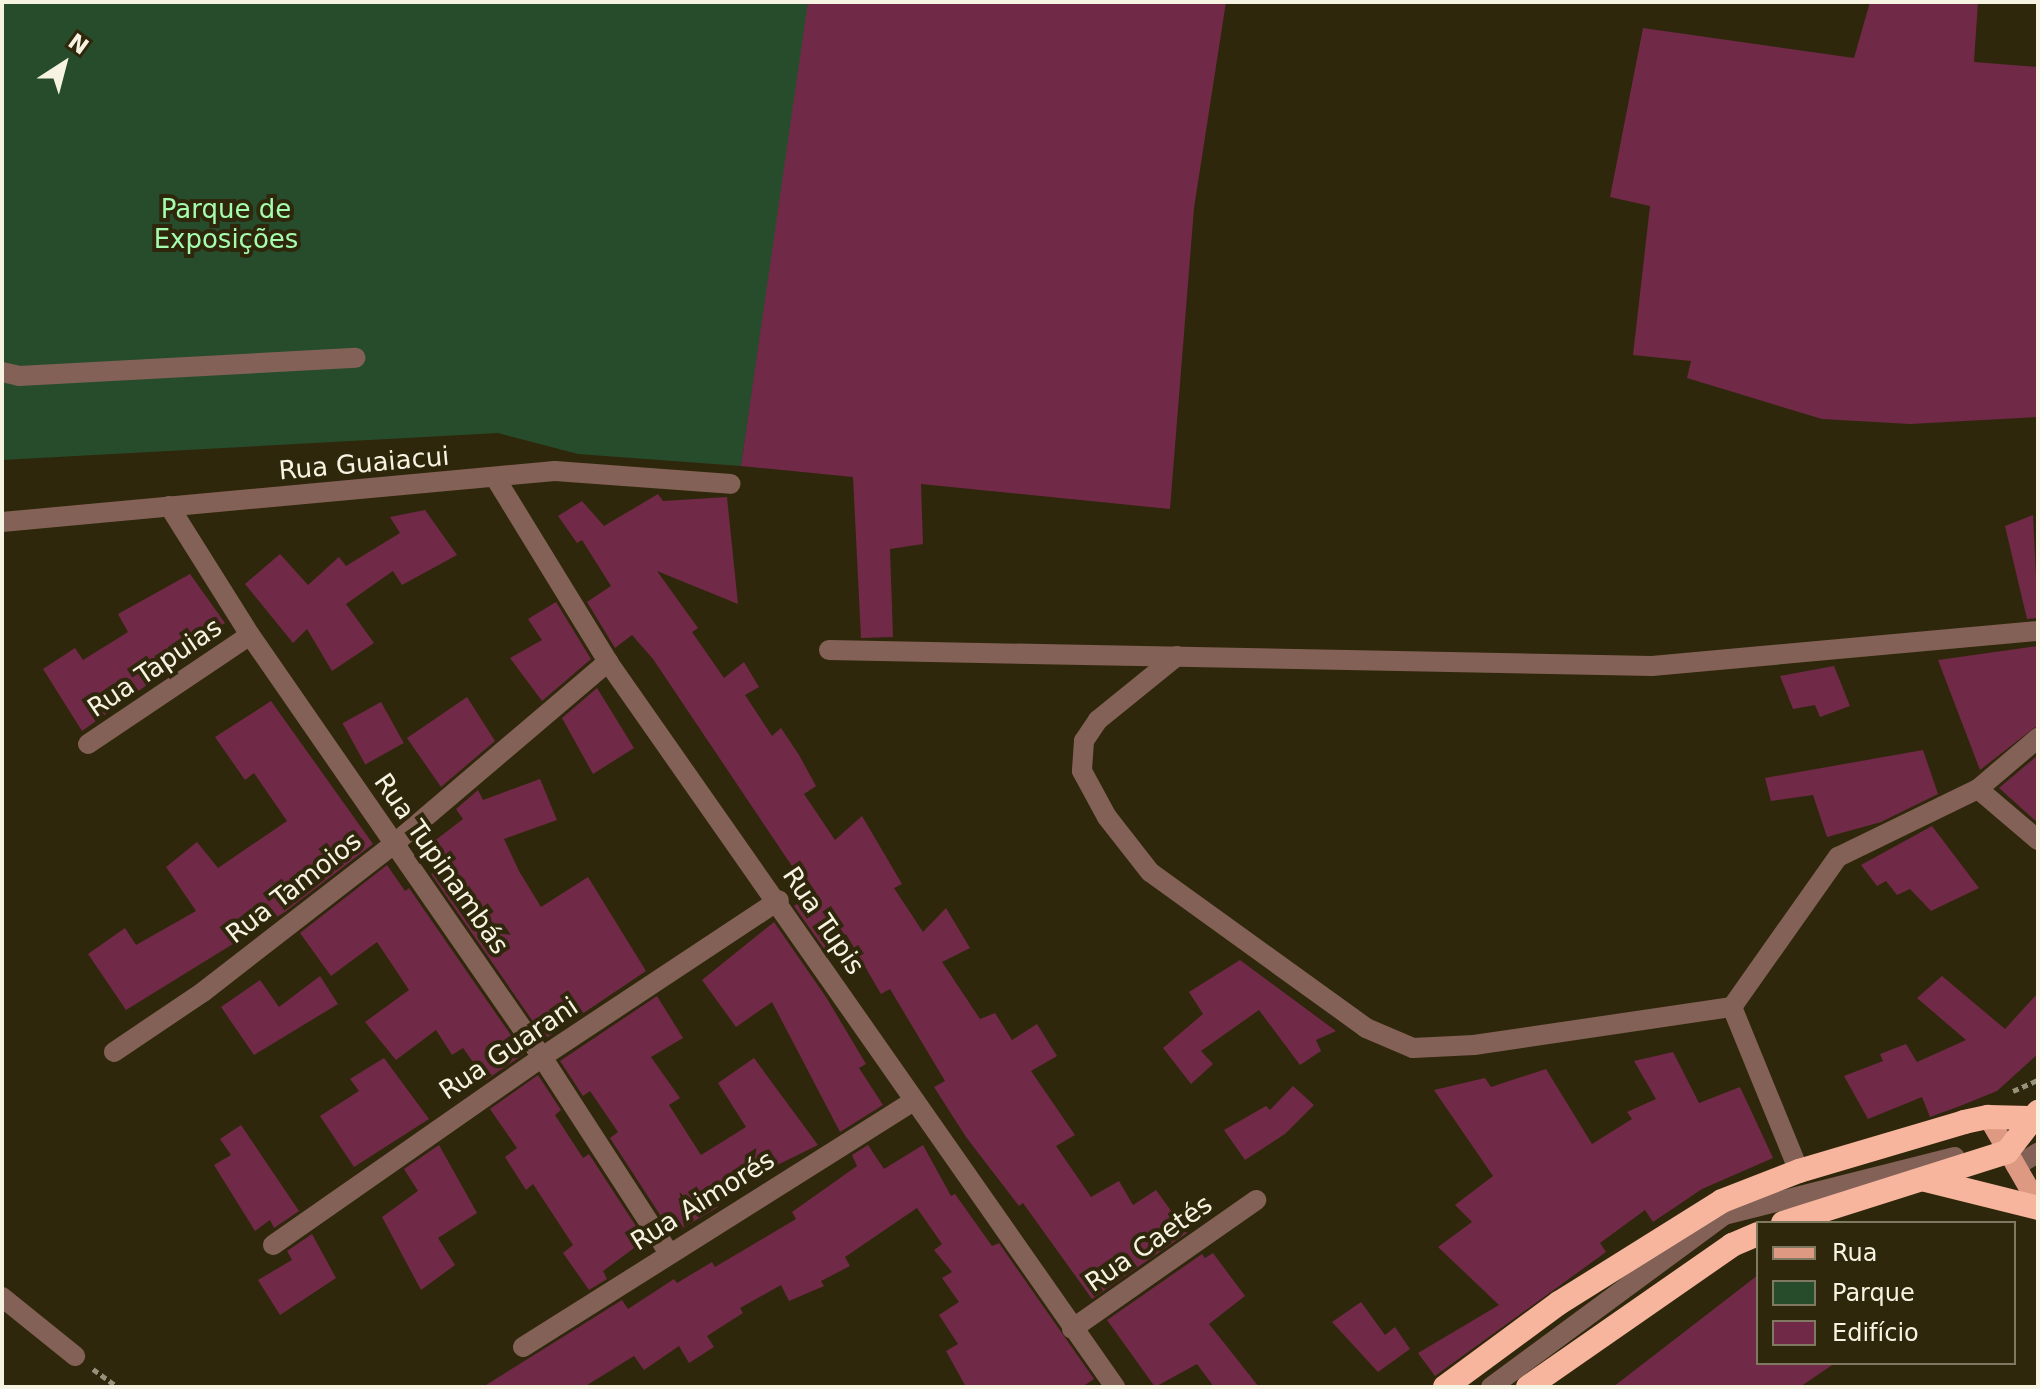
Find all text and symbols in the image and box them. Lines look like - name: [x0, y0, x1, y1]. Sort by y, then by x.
- north arrow: [24, 24, 104, 104]
- text: N: [64, 29, 93, 60]
- park label: Parque de Exposições: [154, 194, 298, 256]
- street label: Rua Guaiacui: [277, 441, 451, 487]
- street label: Rua Tapuias: [82, 612, 228, 724]
- street label: Rua Tupinambás: [367, 768, 515, 960]
- street label: Rua Tamoios: [220, 826, 368, 950]
- street label: Rua Tupis: [776, 861, 870, 981]
- street label: Rua Guarani: [434, 991, 584, 1107]
- street label: Rua Aimorés: [625, 1144, 781, 1258]
- street label: Rua Caetés: [1080, 1189, 1218, 1299]
- legend: [1756, 1221, 2016, 1365]
- text: Rua: [1832, 1239, 1878, 1267]
- text: Parque: [1832, 1279, 1915, 1307]
- text: Edifício: [1832, 1319, 1919, 1347]

